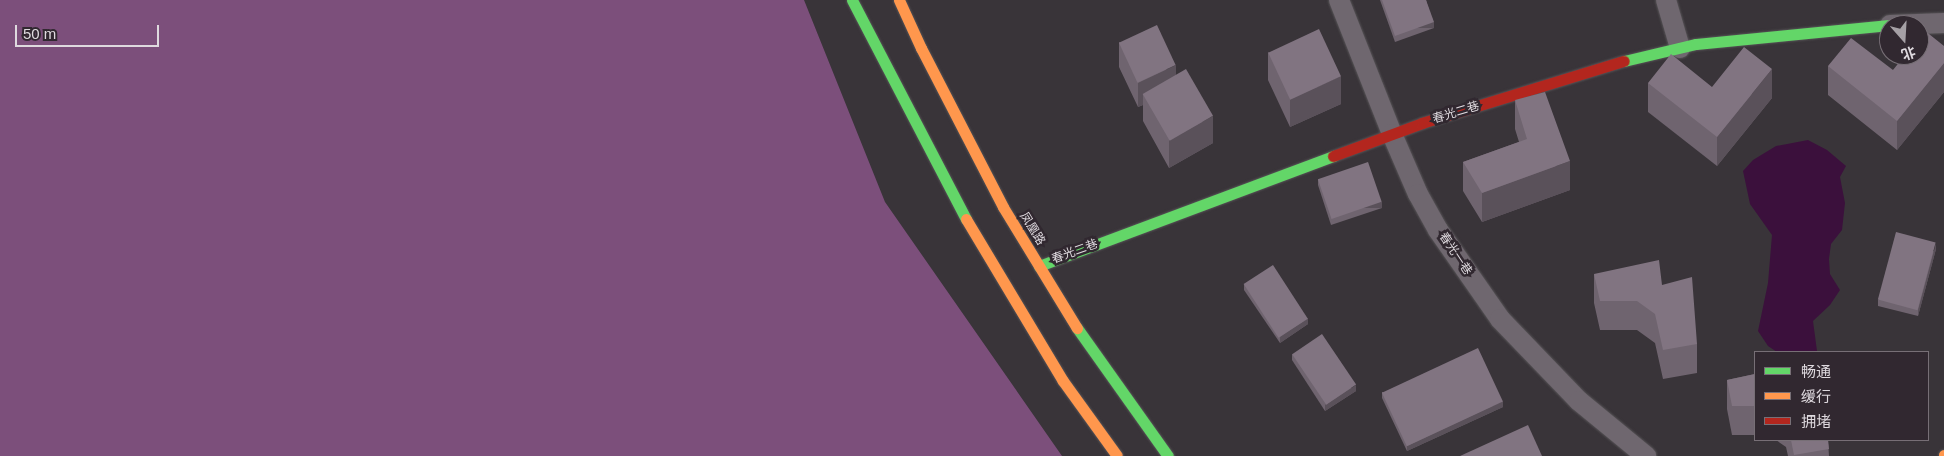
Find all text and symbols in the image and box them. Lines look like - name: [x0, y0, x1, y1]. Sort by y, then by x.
- scale bar: [18, 15, 161, 47]
- north arrow: [1879, 15, 1929, 65]
- text: 50 m: [23, 25, 56, 42]
- text: 北: [1899, 43, 1918, 63]
- street label: 春光二巷: [1431, 99, 1481, 127]
- street label: 凤凰路: [1016, 210, 1048, 248]
- street label: 春光一巷: [1436, 230, 1474, 278]
- street label: 春光二巷: [1050, 237, 1100, 267]
- legend: [1754, 351, 1929, 441]
- text: 畅通: [1801, 363, 1831, 380]
- text: 缓行: [1801, 388, 1831, 405]
- text: 拥堵: [1801, 413, 1831, 430]

